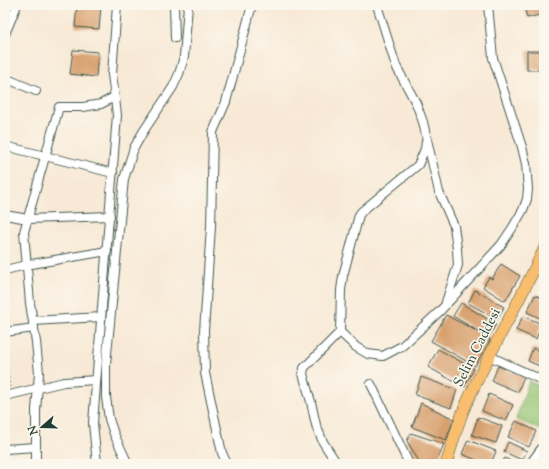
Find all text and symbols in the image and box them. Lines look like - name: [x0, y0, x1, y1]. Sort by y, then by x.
- street label: Selim Caddesi: [450, 305, 506, 391]
- north arrow: [22, 407, 62, 447]
- text: N: [24, 423, 43, 438]

